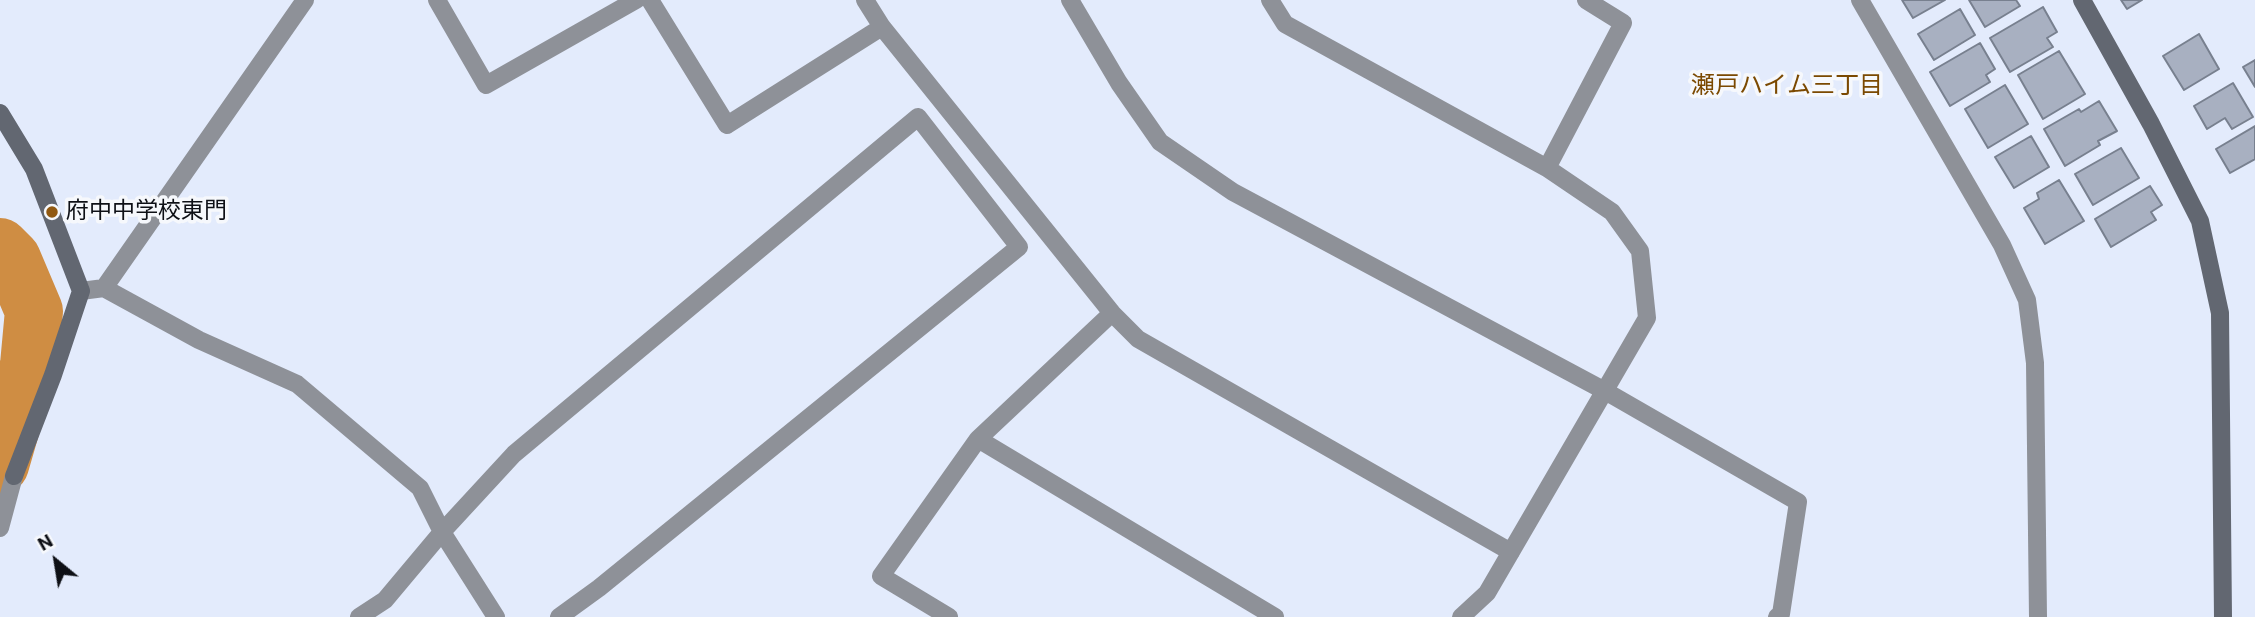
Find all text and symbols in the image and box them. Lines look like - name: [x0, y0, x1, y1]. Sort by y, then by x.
- district label: 瀬戸ハイム三丁目: [1691, 73, 1883, 101]
- place label: 府中中学校東門: [66, 198, 227, 226]
- marker: 府中中学校東門: [44, 204, 60, 220]
- north arrow: [21, 526, 91, 596]
- text: N: [34, 529, 57, 556]

